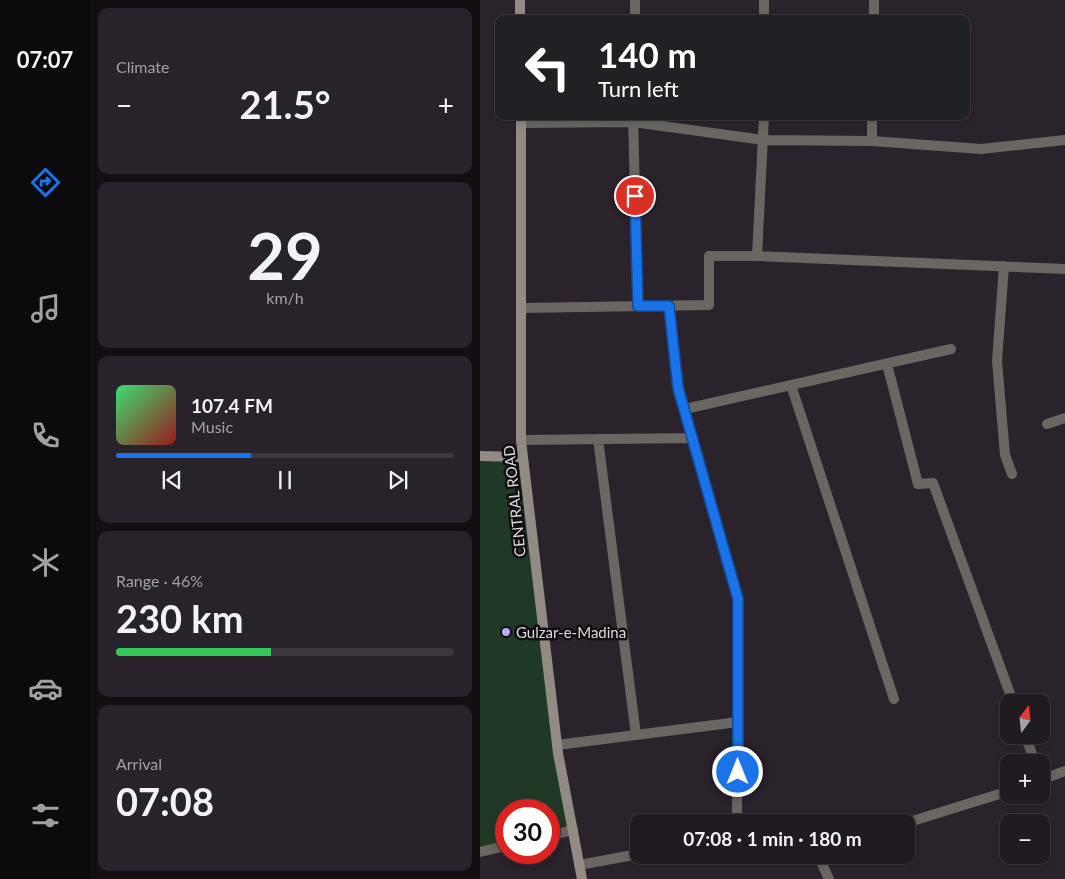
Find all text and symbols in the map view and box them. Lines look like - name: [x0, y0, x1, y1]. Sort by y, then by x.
- text: 140 m: [598, 33, 697, 75]
- icon: left: [515, 35, 580, 100]
- text: 07:07: [17, 46, 73, 73]
- text: Climate: [116, 57, 169, 76]
- text: Turn left: [598, 75, 679, 102]
- text: 21.5°: [240, 81, 330, 127]
- text: −: [116, 88, 132, 122]
- text: +: [438, 88, 454, 122]
- icon: directions: [28, 165, 63, 200]
- pin: [614, 175, 656, 217]
- icon: arrive: [621, 182, 649, 210]
- text: 29: [247, 216, 323, 294]
- text: km/h: [266, 288, 304, 307]
- icon: music: [28, 291, 63, 326]
- text: 107.4 FM: [191, 394, 273, 417]
- text: Music: [191, 417, 233, 436]
- icon: phone: [28, 418, 63, 453]
- street label: CENTRAL ROAD: [499, 444, 529, 558]
- icon: previous: [158, 466, 186, 494]
- icon: pause: [271, 466, 299, 494]
- icon: next: [384, 466, 412, 494]
- icon: climate: [28, 545, 63, 580]
- text: Range · 46%: [116, 571, 203, 590]
- text: 230 km: [116, 595, 244, 641]
- place label: Gulzar-e-Madina: [516, 623, 626, 641]
- marker: Gulzar-e-Madina: [500, 626, 512, 638]
- icon: car: [28, 671, 63, 706]
- north arrow: [1000, 694, 1050, 744]
- map controls: [1000, 694, 1050, 864]
- position arrow: [711, 745, 763, 797]
- text: Arrival: [116, 754, 162, 773]
- button: +: [1000, 754, 1050, 804]
- text: 07:08: [116, 778, 214, 824]
- icon: filters: [28, 798, 63, 833]
- speed limit sign: 30: [495, 799, 560, 864]
- button: −: [1000, 814, 1050, 864]
- text: 07:08 · 1 min · 180 m: [683, 827, 862, 850]

